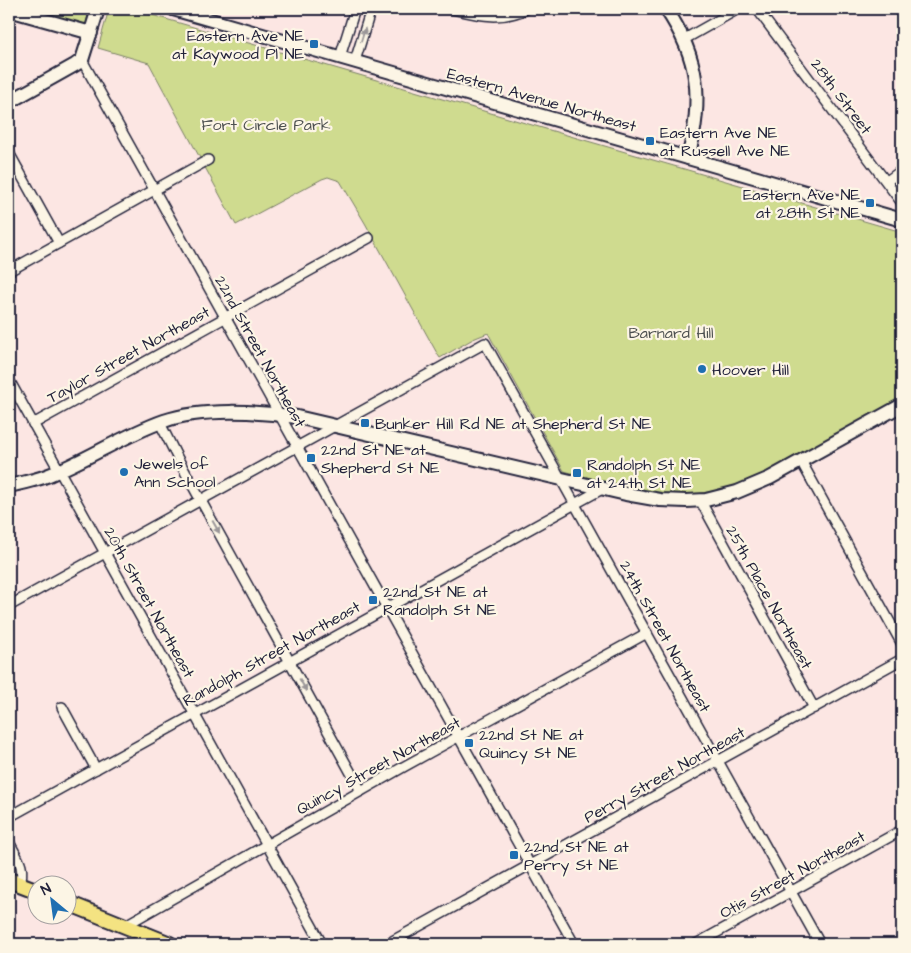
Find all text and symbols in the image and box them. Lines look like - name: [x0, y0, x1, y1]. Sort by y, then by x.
- place label: Eastern Ave NE at Kaywood Pl NE: [172, 25, 305, 66]
- one-way arrow: [359, 27, 367, 42]
- marker: Eastern Ave NE at Kaywood Pl NE: [308, 38, 320, 50]
- street label: 28th Street: [805, 54, 877, 139]
- street label: Eastern Avenue Northeast: [445, 62, 639, 138]
- park label: Fort Circle Park: [201, 114, 331, 136]
- place label: Eastern Ave NE at Russell Ave NE: [660, 122, 790, 162]
- marker: Eastern Ave NE at Russell Ave NE: [644, 135, 656, 147]
- place label: Eastern Ave NE at 28th St NE: [743, 184, 861, 224]
- marker: Eastern Ave NE at 28th St NE: [864, 197, 876, 209]
- street label: 22nd Street Northeast: [209, 272, 311, 432]
- street label: Taylor Street Northeast: [43, 301, 215, 410]
- park label: Barnard Hill: [628, 322, 714, 344]
- place label: Hoover Hill: [712, 359, 789, 381]
- marker: Hoover Hill: [696, 363, 708, 375]
- place label: Bunker Hill Rd NE at Shepherd St NE: [375, 413, 652, 435]
- marker: Bunker Hill Rd NE at Shepherd St NE: [359, 417, 371, 429]
- place label: 22nd St NE at Shepherd St NE: [321, 439, 440, 479]
- marker: 22nd St NE at Shepherd St NE: [305, 452, 317, 464]
- place label: Jewels of Ann School: [134, 453, 216, 493]
- place label: Randolph St NE at 24th St NE: [587, 454, 701, 494]
- marker: Jewels of Ann School: [118, 466, 130, 478]
- marker: Randolph St NE at 24th St NE: [571, 467, 583, 479]
- one-way arrow: [212, 520, 221, 534]
- street label: 25th Place Northeast: [721, 522, 818, 674]
- street label: 20th Street Northeast: [98, 523, 200, 682]
- street label: 24th Street Northeast: [614, 557, 716, 717]
- place label: 22nd St NE at Randolph St NE: [383, 581, 497, 621]
- marker: 22nd St NE at Randolph St NE: [367, 594, 379, 606]
- street label: Randolph Street Northeast: [179, 596, 365, 712]
- one-way arrow: [299, 677, 307, 692]
- street label: Quincy Street Northeast: [292, 711, 465, 821]
- street label: Perry Street Northeast: [580, 721, 750, 829]
- place label: 22nd St NE at Quincy St NE: [479, 724, 584, 765]
- marker: 22nd St NE at Quincy St NE: [463, 737, 475, 749]
- street label: Otis Street Northeast: [716, 825, 870, 924]
- place label: 22nd St NE at Perry St NE: [524, 836, 629, 877]
- marker: 22nd St NE at Perry St NE: [508, 849, 520, 861]
- north arrow: [28, 876, 78, 926]
- text: N: [37, 879, 55, 900]

